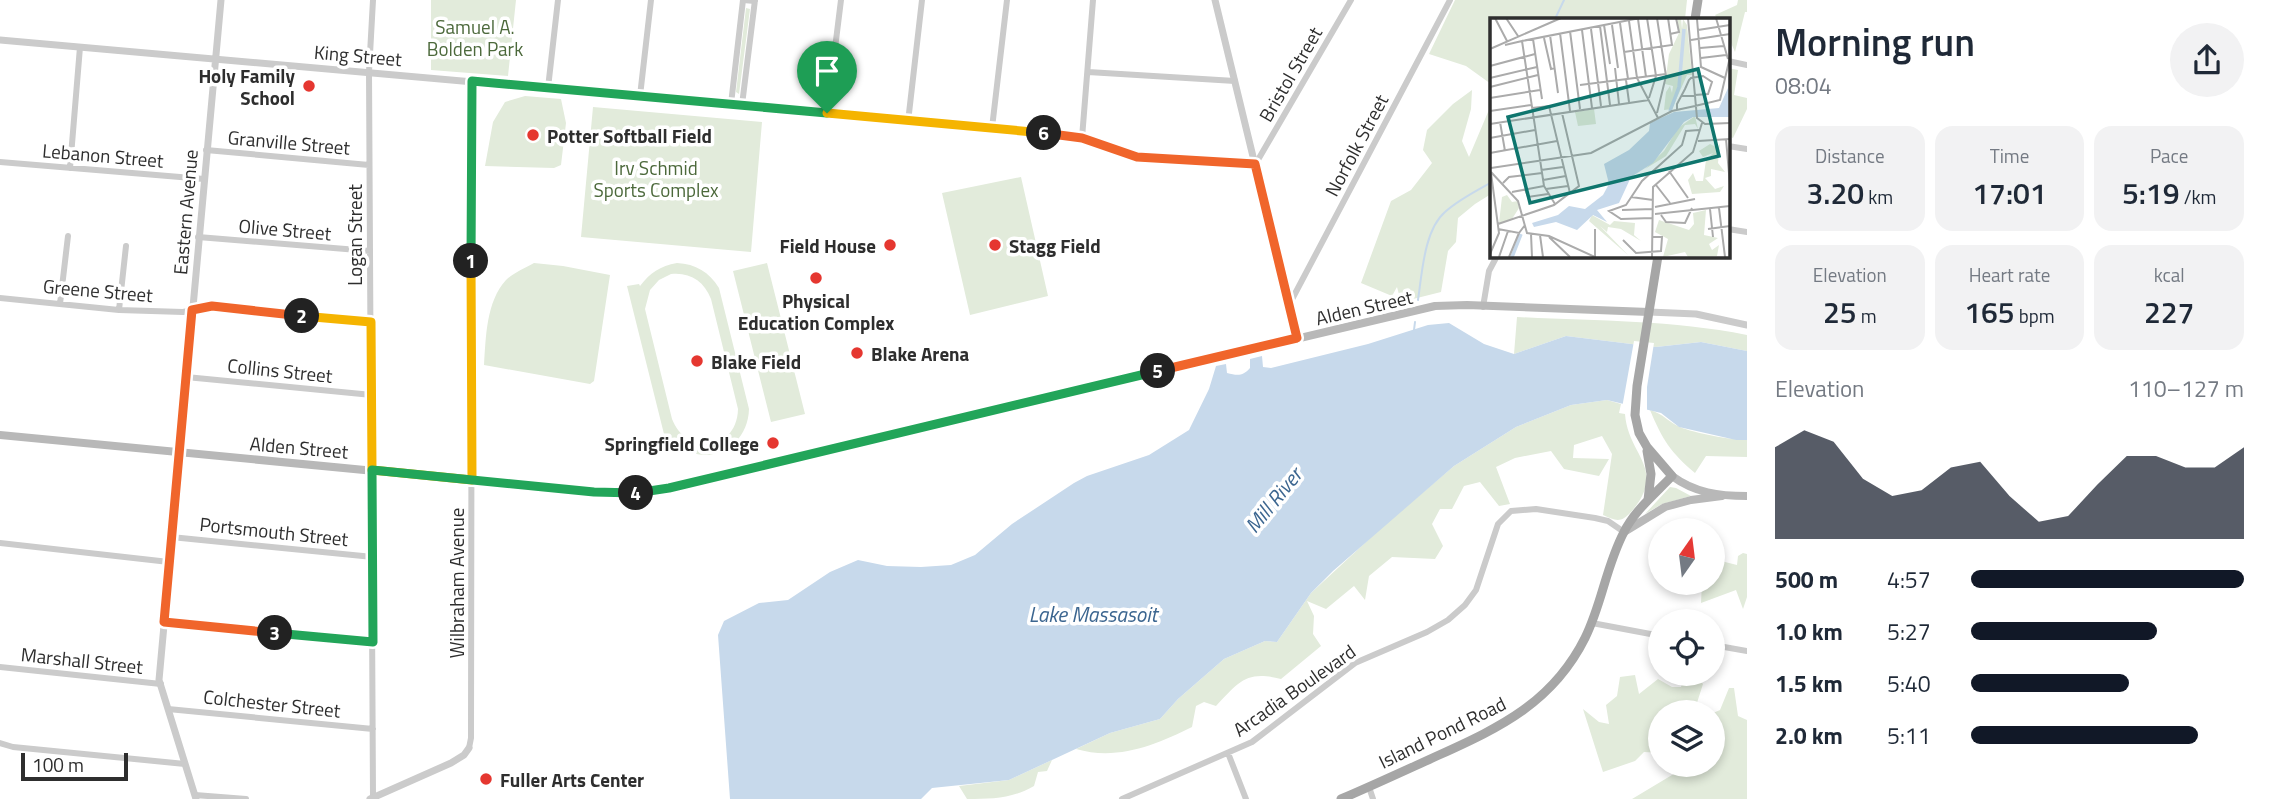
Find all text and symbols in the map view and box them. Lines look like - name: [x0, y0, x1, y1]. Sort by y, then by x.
- park label: Samuel A. Bolden Park: [427, 12, 523, 63]
- text: Morning run: [1775, 13, 1975, 71]
- inset map: [1490, 18, 1730, 257]
- street label: Bristol Street: [1251, 21, 1329, 127]
- button: share: [2170, 23, 2244, 97]
- street label: King Street: [313, 37, 403, 73]
- pin: [797, 41, 857, 113]
- icon: arrive: [808, 52, 846, 90]
- place label: Holy Family School: [198, 61, 295, 112]
- text: 08:04: [1775, 68, 1832, 103]
- marker: Holy Family School: [301, 78, 317, 94]
- street label: Norfolk Street: [1317, 88, 1395, 201]
- pin: 6: [1026, 116, 1062, 150]
- text: 6: [1038, 118, 1049, 147]
- place label: Potter Softball Field: [547, 121, 712, 150]
- street label: Granville Street: [227, 122, 352, 162]
- marker: Potter Softball Field: [525, 127, 541, 143]
- street label: Lebanon Street: [41, 135, 165, 175]
- text: Distance: [1815, 141, 1885, 170]
- text: Time: [1990, 141, 2029, 170]
- text: Pace: [2150, 141, 2188, 170]
- street label: Eastern Avenue: [165, 148, 205, 276]
- park label: Irv Schmid Sports Complex: [593, 153, 719, 204]
- text: 3.20: [1806, 170, 1864, 216]
- text: 17:01: [1972, 170, 2047, 216]
- text: 5:19: [2122, 170, 2179, 216]
- text: km: [1864, 182, 1893, 211]
- text: /km: [2179, 182, 2216, 211]
- street label: Logan Street: [340, 184, 369, 286]
- street label: Olive Street: [237, 211, 333, 248]
- place label: Field House: [780, 231, 876, 260]
- place label: Stagg Field: [1009, 231, 1101, 260]
- marker: Field House: [882, 237, 898, 253]
- marker: Stagg Field: [987, 237, 1003, 253]
- pin: 1: [454, 244, 489, 278]
- text: 1: [465, 246, 476, 275]
- text: Elevation: [1813, 260, 1887, 289]
- text: Heart rate: [1969, 260, 2050, 289]
- text: kcal: [2154, 260, 2185, 289]
- marker: Physical Education Complex: [808, 270, 824, 286]
- street label: Greene Street: [42, 271, 154, 309]
- street label: Alden Street: [1313, 282, 1416, 332]
- place label: Physical Education Complex: [738, 286, 894, 337]
- text: 25: [1823, 289, 1857, 335]
- text: 165: [1964, 289, 2015, 335]
- text: 227: [2144, 289, 2194, 335]
- pin: 2: [284, 298, 320, 334]
- text: 2: [296, 301, 307, 330]
- text: m: [1857, 301, 1877, 330]
- text: bpm: [2015, 301, 2055, 330]
- place label: Blake Arena: [871, 339, 970, 368]
- marker: Blake Arena: [849, 345, 865, 361]
- place label: Blake Field: [711, 347, 801, 376]
- street label: Collins Street: [226, 350, 334, 390]
- marker: Blake Field: [689, 353, 705, 369]
- pin: 5: [1140, 354, 1176, 388]
- text: 5: [1152, 356, 1163, 385]
- text: Elevation: [1775, 371, 1864, 406]
- text: 110–127 m: [2128, 371, 2244, 406]
- street label: Alden Street: [249, 428, 350, 466]
- place label: Springfield College: [605, 429, 759, 458]
- marker: Springfield College: [765, 435, 781, 451]
- water label: Mill River: [1237, 459, 1311, 540]
- pin: 4: [618, 476, 654, 510]
- text: 4: [630, 478, 641, 507]
- street label: Wilbraham Avenue: [442, 508, 471, 658]
- street label: Portsmouth Street: [198, 509, 350, 553]
- north arrow: [1648, 518, 1726, 595]
- map controls: [1648, 518, 1725, 777]
- text: 500 m: [1775, 562, 1838, 597]
- text: 4:57: [1887, 562, 1931, 597]
- water label: Lake Massasoit: [1029, 598, 1160, 630]
- button: locate: [1648, 609, 1725, 686]
- text: 1.0 km: [1775, 614, 1843, 649]
- text: 5:27: [1887, 614, 1931, 649]
- pin: 3: [258, 616, 292, 650]
- text: 3: [269, 618, 280, 647]
- street label: Arcadia Boulevard: [1227, 637, 1361, 743]
- street label: Marshall Street: [20, 639, 145, 681]
- text: 1.5 km: [1775, 666, 1843, 701]
- text: 5:40: [1887, 666, 1931, 701]
- street label: Colchester Street: [202, 681, 342, 725]
- street label: Island Pond Road: [1373, 689, 1511, 775]
- button: layers: [1648, 700, 1725, 777]
- text: 2.0 km: [1775, 718, 1843, 753]
- text: 5:11: [1887, 718, 1931, 753]
- scale bar: [21, 750, 128, 782]
- text: 100 m: [32, 750, 84, 779]
- place label: Fuller Arts Center: [500, 765, 644, 794]
- marker: Fuller Arts Center: [478, 771, 494, 787]

